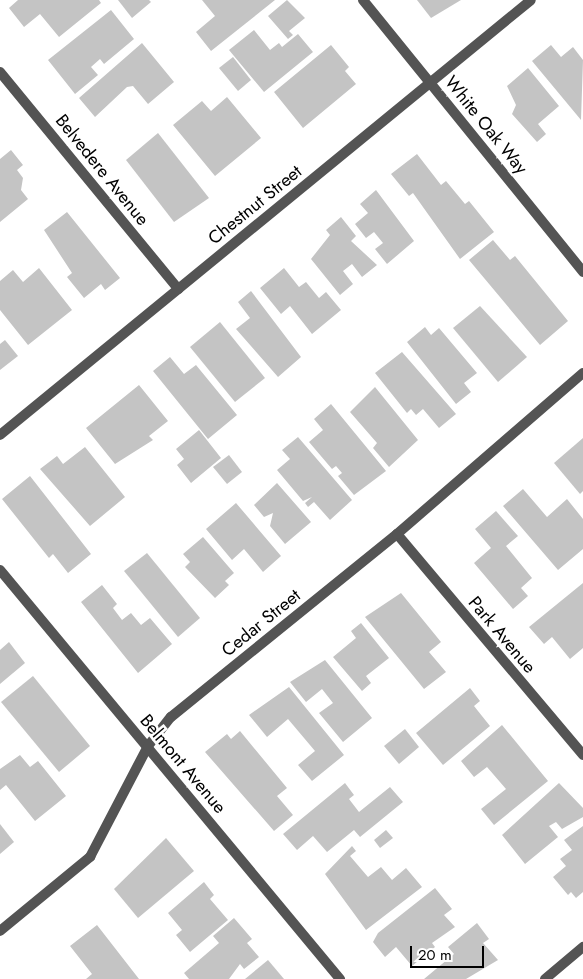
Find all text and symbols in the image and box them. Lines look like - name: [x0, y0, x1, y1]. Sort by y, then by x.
- street label: White Oak Way: [440, 72, 532, 178]
- street label: Belvedere Avenue: [51, 110, 153, 230]
- street label: Chestnut Street: [204, 161, 306, 249]
- street label: Cedar Street: [217, 585, 305, 661]
- street label: Park Avenue: [464, 592, 540, 678]
- street label: Belmont Avenue: [135, 710, 231, 818]
- scale bar: [413, 936, 487, 968]
- text: 20 m: [418, 944, 452, 966]

